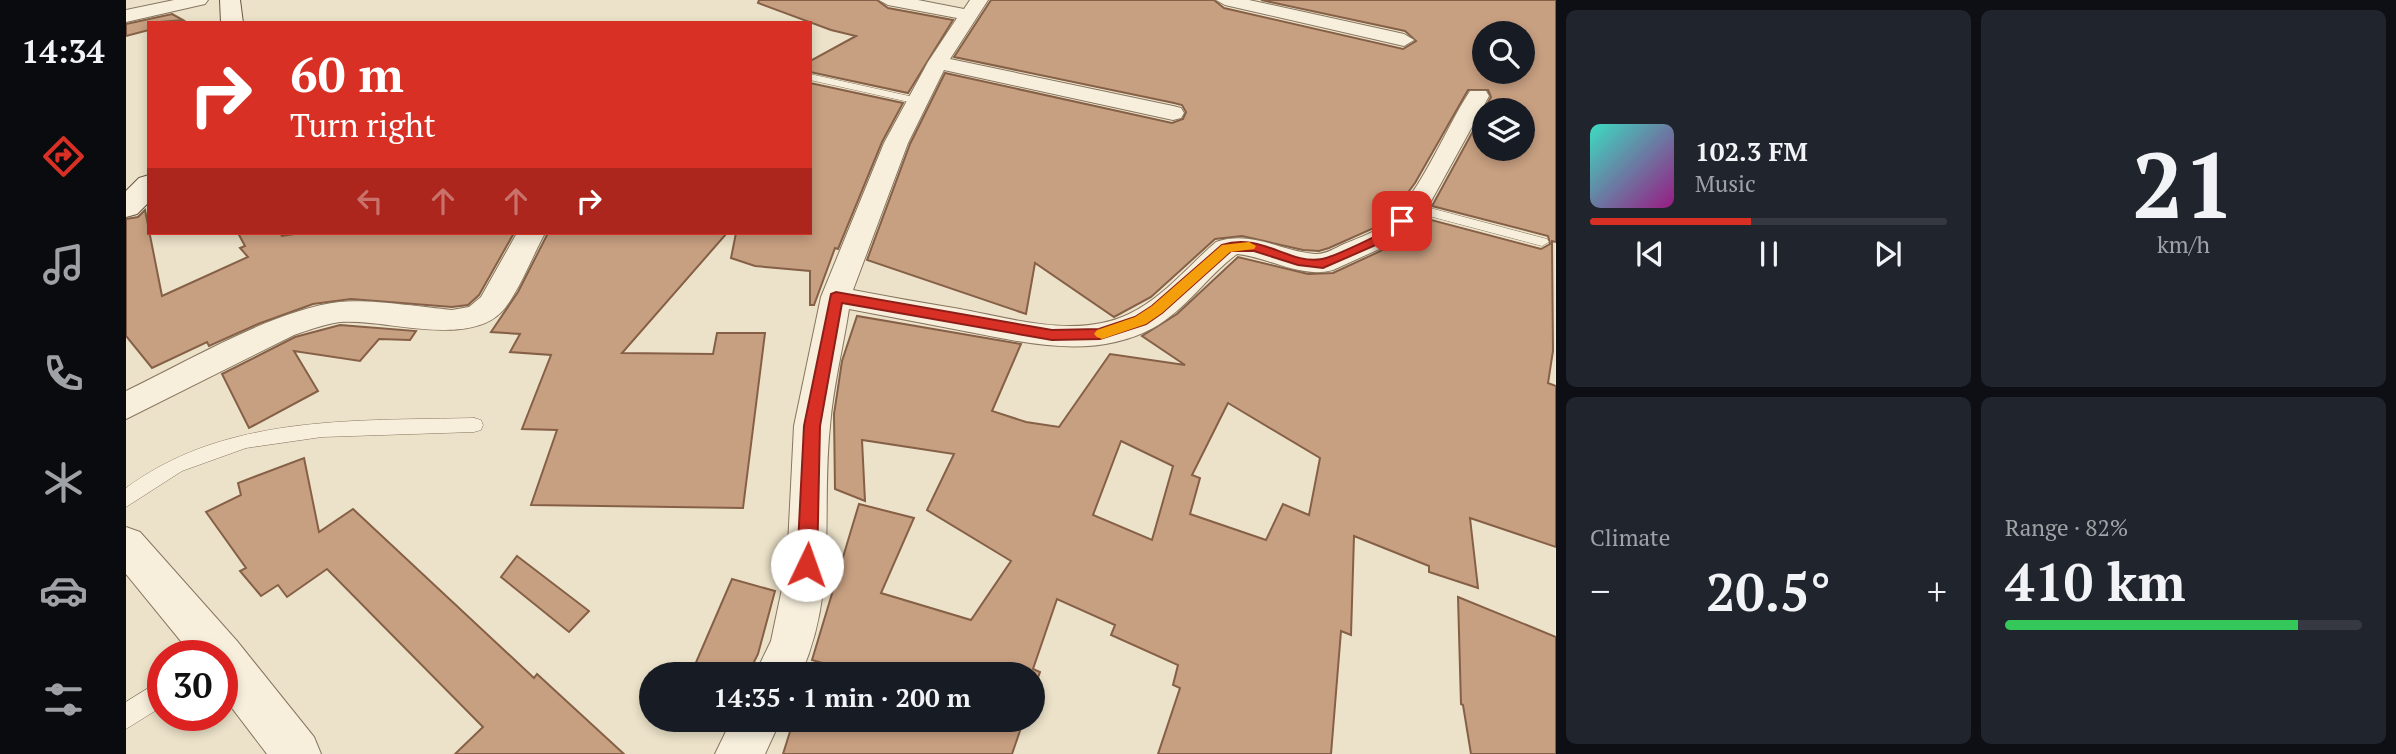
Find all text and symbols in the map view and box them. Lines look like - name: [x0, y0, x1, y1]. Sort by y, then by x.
- map controls: [1472, 21, 1535, 161]
- button: search: [1472, 21, 1535, 84]
- text: 14:34: [21, 30, 105, 72]
- text: 60 m: [290, 41, 404, 106]
- icon: right: [175, 49, 266, 140]
- button: layers: [1472, 98, 1535, 161]
- text: Turn right: [290, 104, 436, 146]
- text: 21: [2132, 123, 2235, 244]
- icon: directions: [39, 132, 88, 181]
- text: 102.3 FM: [1695, 134, 1808, 168]
- text: Music: [1695, 168, 1756, 199]
- icon: left: [351, 182, 389, 220]
- icon: ahead: [424, 182, 462, 220]
- icon: ahead: [497, 182, 535, 220]
- icon: right: [570, 182, 608, 220]
- pin: [1372, 191, 1432, 251]
- icon: arrive: [1383, 202, 1421, 240]
- text: km/h: [2157, 229, 2210, 260]
- icon: previous: [1631, 235, 1669, 273]
- icon: pause: [1750, 235, 1788, 273]
- icon: next: [1869, 235, 1907, 273]
- icon: music: [39, 240, 88, 289]
- icon: phone: [39, 349, 88, 398]
- icon: climate: [39, 458, 88, 507]
- text: Range · 82%: [2005, 512, 2128, 543]
- text: Climate: [1590, 522, 1670, 553]
- position arrow: [770, 528, 844, 602]
- text: 410 km: [2005, 547, 2186, 616]
- text: 20.5°: [1706, 557, 1831, 626]
- icon: car: [39, 566, 88, 615]
- text: −: [1590, 566, 1610, 616]
- text: +: [1927, 566, 1947, 616]
- speed limit sign: 30: [147, 640, 238, 731]
- icon: filters: [39, 675, 88, 724]
- text: 14:35 · 1 min · 200 m: [713, 680, 971, 714]

